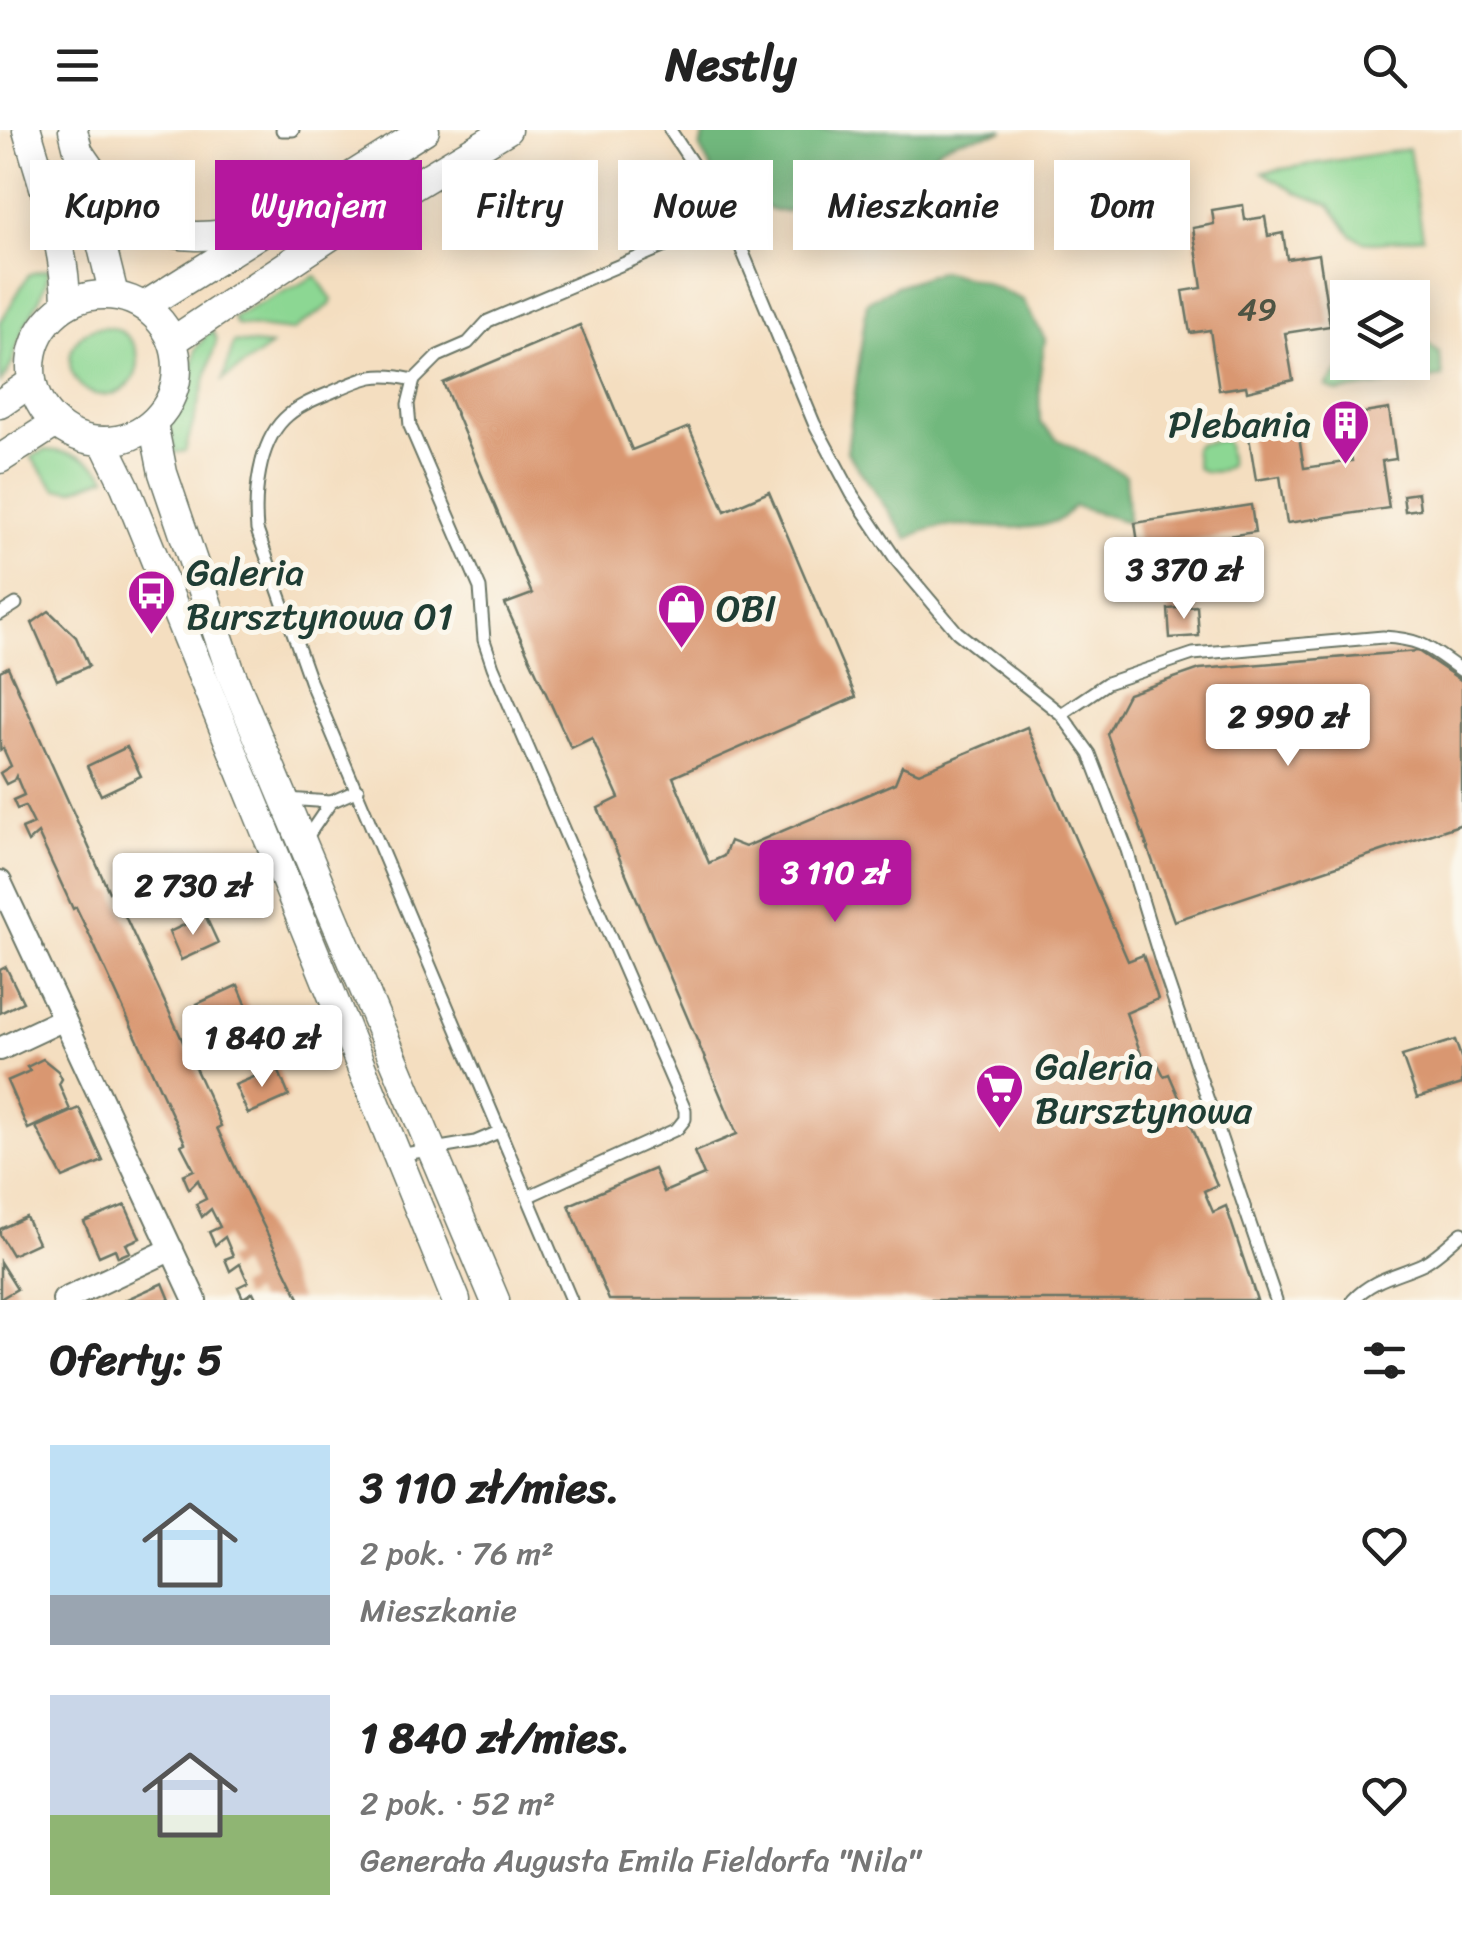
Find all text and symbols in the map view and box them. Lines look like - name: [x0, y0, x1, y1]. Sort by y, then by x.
- text: Nestly: [666, 25, 796, 105]
- icon: menu: [50, 38, 105, 93]
- icon: search: [1357, 38, 1412, 93]
- chip: Kupno: [30, 160, 195, 250]
- chip: Wynajem: [215, 160, 422, 250]
- chip: Filtry: [442, 160, 598, 250]
- chip: Nowe: [618, 160, 773, 250]
- chip: Mieszkanie: [793, 160, 1034, 250]
- chip: Dom: [1054, 160, 1190, 250]
- map controls: [1330, 280, 1430, 380]
- button: layers: [1330, 280, 1430, 380]
- house number: 49: [1237, 281, 1277, 338]
- place label: Plebania: [1168, 391, 1311, 458]
- building icon: Plebania: [1320, 398, 1372, 466]
- pin: 3 370 zł: [1081, 537, 1287, 622]
- place label: Galeria Bursztynowa 01: [186, 539, 453, 650]
- text: 3 370 zł: [1126, 541, 1242, 598]
- bus stop icon: Galeria Bursztynowa 01: [125, 568, 177, 636]
- place label: OBI: [716, 575, 777, 642]
- shop icon: OBI: [655, 582, 707, 650]
- pin: 2 990 zł: [1185, 684, 1391, 769]
- text: 2 990 zł: [1228, 688, 1348, 745]
- pin: 3 110 zł: [732, 840, 938, 925]
- text: 3 110 zł: [781, 844, 889, 901]
- pin: 2 730 zł: [90, 853, 296, 938]
- text: 2 730 zł: [135, 857, 251, 914]
- pin: 1 840 zł: [159, 1005, 365, 1090]
- text: 1 840 zł: [204, 1009, 320, 1066]
- place label: Galeria Bursztynowa: [1035, 1033, 1253, 1144]
- supermarket icon: Galeria Bursztynowa: [974, 1062, 1026, 1130]
- text: Oferty: 5: [50, 1323, 223, 1397]
- icon: filters: [1357, 1333, 1412, 1388]
- text: 3 110 zł/mies.: [360, 1451, 619, 1525]
- icon: home: [130, 1485, 250, 1605]
- icon: heart: [1357, 1518, 1412, 1573]
- text: 2 pok. · 76 m²: [360, 1525, 554, 1582]
- text: Mieszkanie: [360, 1582, 517, 1639]
- text: 1 840 zł/mies.: [360, 1701, 630, 1775]
- icon: home: [130, 1735, 250, 1855]
- icon: heart: [1357, 1768, 1412, 1823]
- text: 2 pok. · 52 m²: [360, 1775, 555, 1832]
- text: Generała Augusta Emila Fieldorfa "Nila": [360, 1832, 921, 1889]

